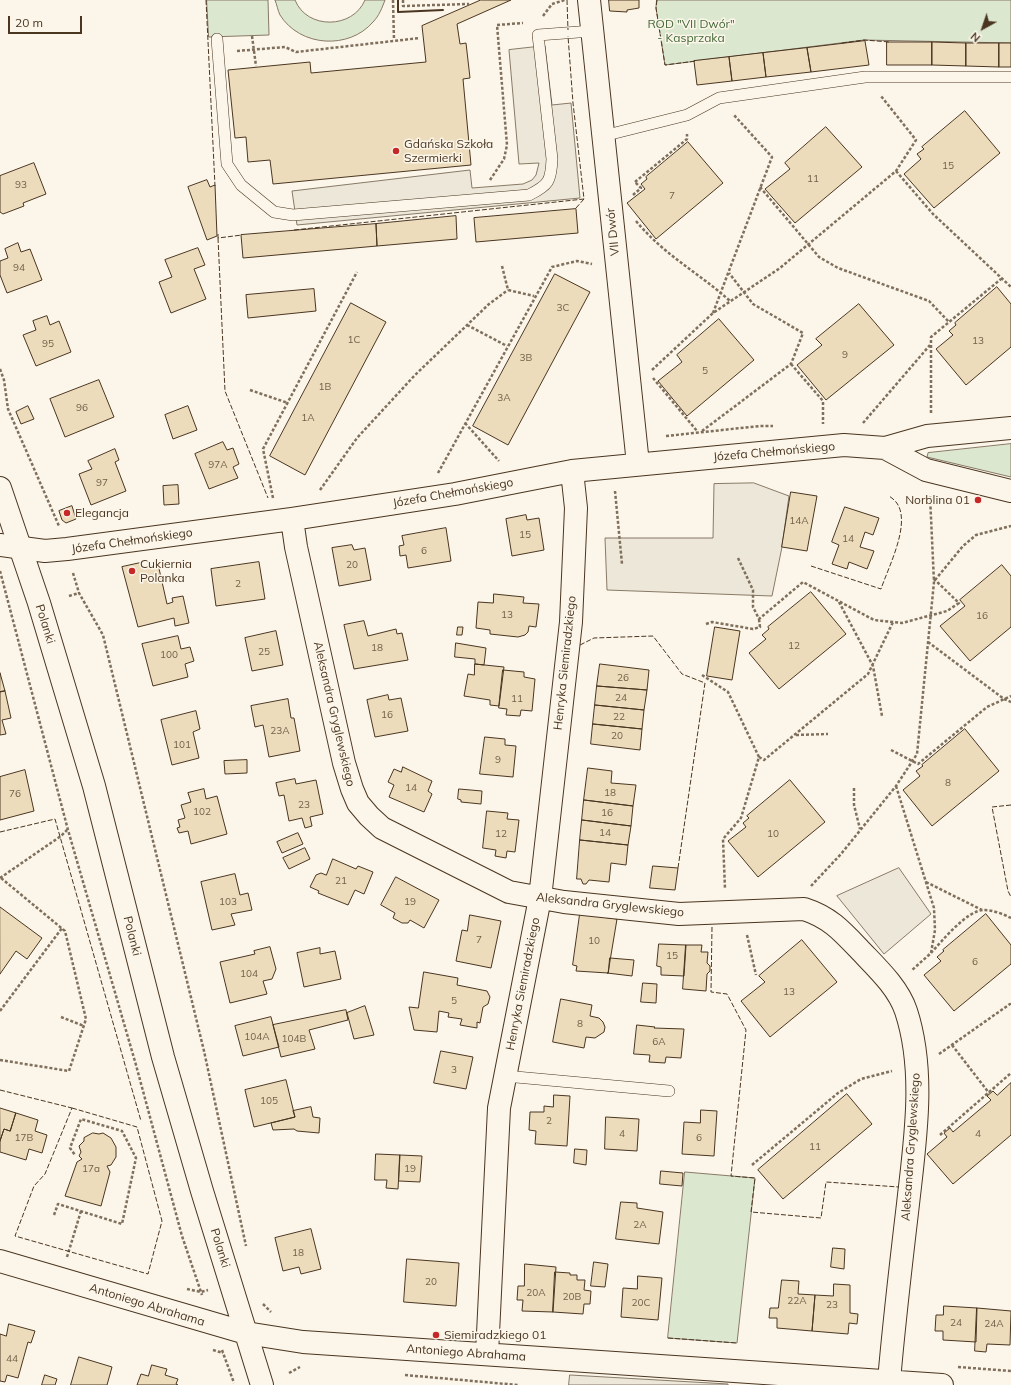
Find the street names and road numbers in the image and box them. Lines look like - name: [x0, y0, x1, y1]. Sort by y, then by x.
- street label: VII Dwór: [603, 207, 623, 257]
- street label: Józefa Chełmońskiego: [712, 439, 836, 465]
- street label: Józefa Chełmońskiego: [392, 475, 514, 511]
- street label: Józefa Chełmońskiego: [70, 525, 194, 557]
- street label: Henryka Siemiradzkiego: [551, 595, 579, 731]
- street label: Polanki: [32, 603, 58, 645]
- street label: Aleksandra Gryglewskiego: [310, 640, 358, 788]
- street label: Aleksandra Gryglewskiego: [535, 890, 685, 920]
- street label: Polanki: [120, 915, 144, 957]
- street label: Henryka Siemiradzkiego: [503, 916, 543, 1052]
- street label: Aleksandra Gryglewskiego: [899, 1072, 923, 1222]
- street label: Polanki: [207, 1227, 233, 1269]
- street label: Antoniego Abrahama: [88, 1281, 206, 1329]
- street label: Antoniego Abrahama: [406, 1342, 526, 1364]

